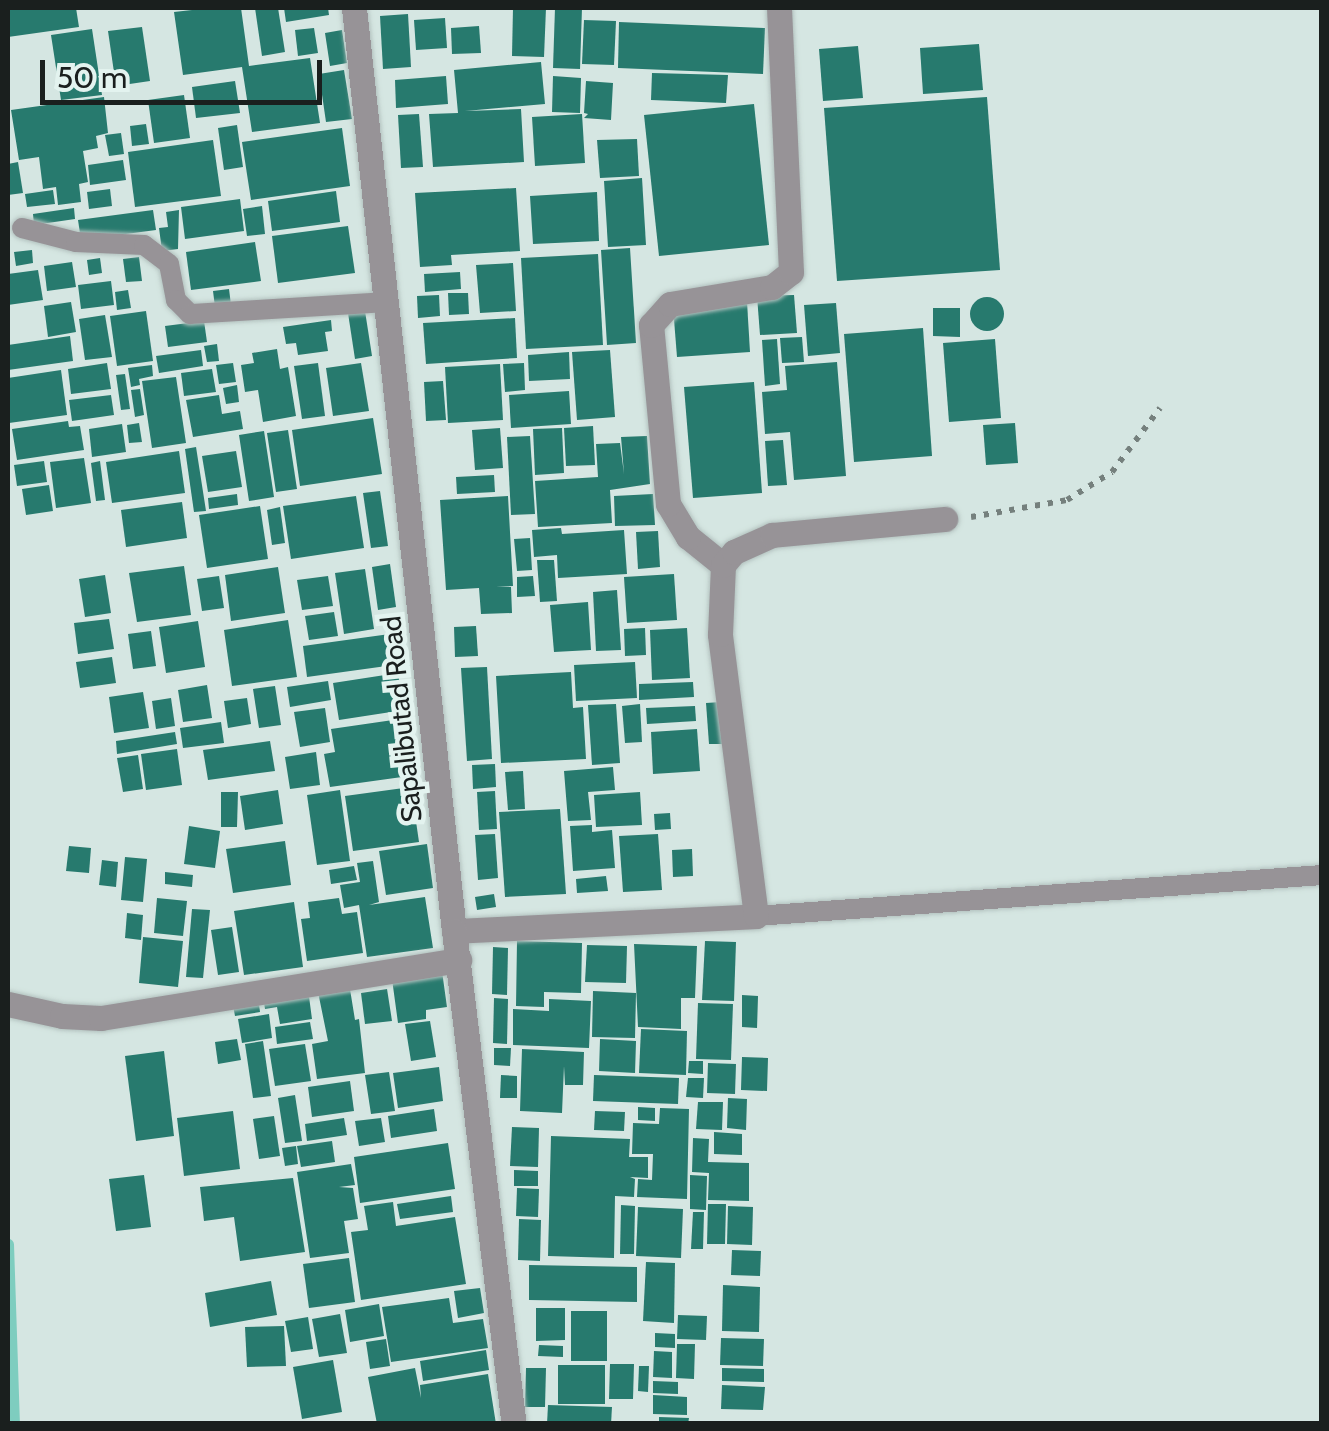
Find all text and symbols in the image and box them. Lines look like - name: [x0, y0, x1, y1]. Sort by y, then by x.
- scale bar: [45, 40, 328, 102]
- text: 50 m: [57, 59, 127, 96]
- street label: Sapalibutad Road: [373, 614, 429, 824]

